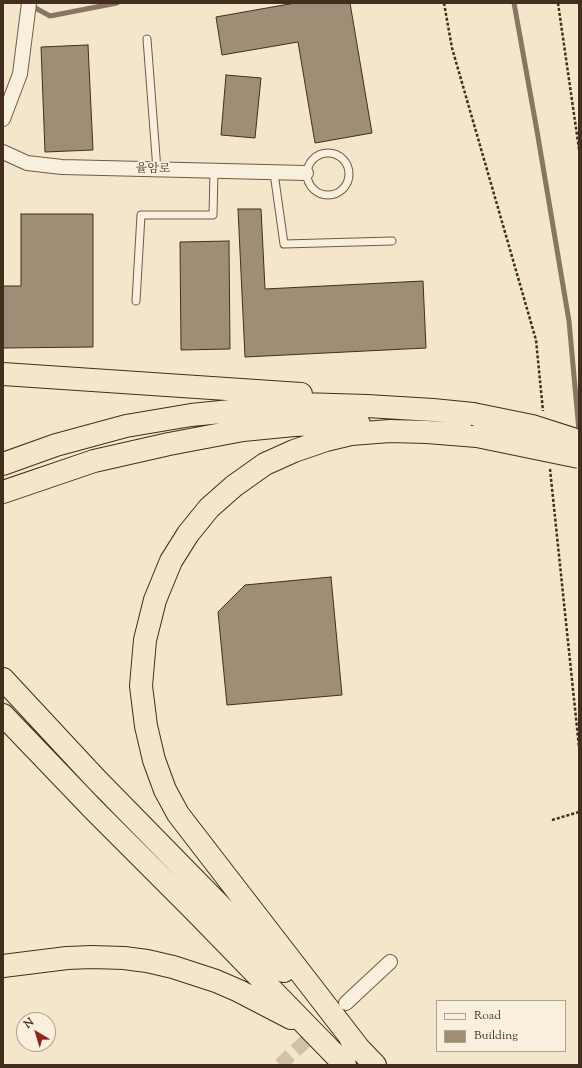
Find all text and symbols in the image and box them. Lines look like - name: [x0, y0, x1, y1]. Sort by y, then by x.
- street label: 율암로: [135, 162, 171, 178]
- legend: [436, 1000, 566, 1052]
- text: Road: [474, 1007, 501, 1025]
- north arrow: [16, 1012, 56, 1052]
- text: N: [21, 1014, 38, 1032]
- text: Building: [474, 1027, 518, 1045]

